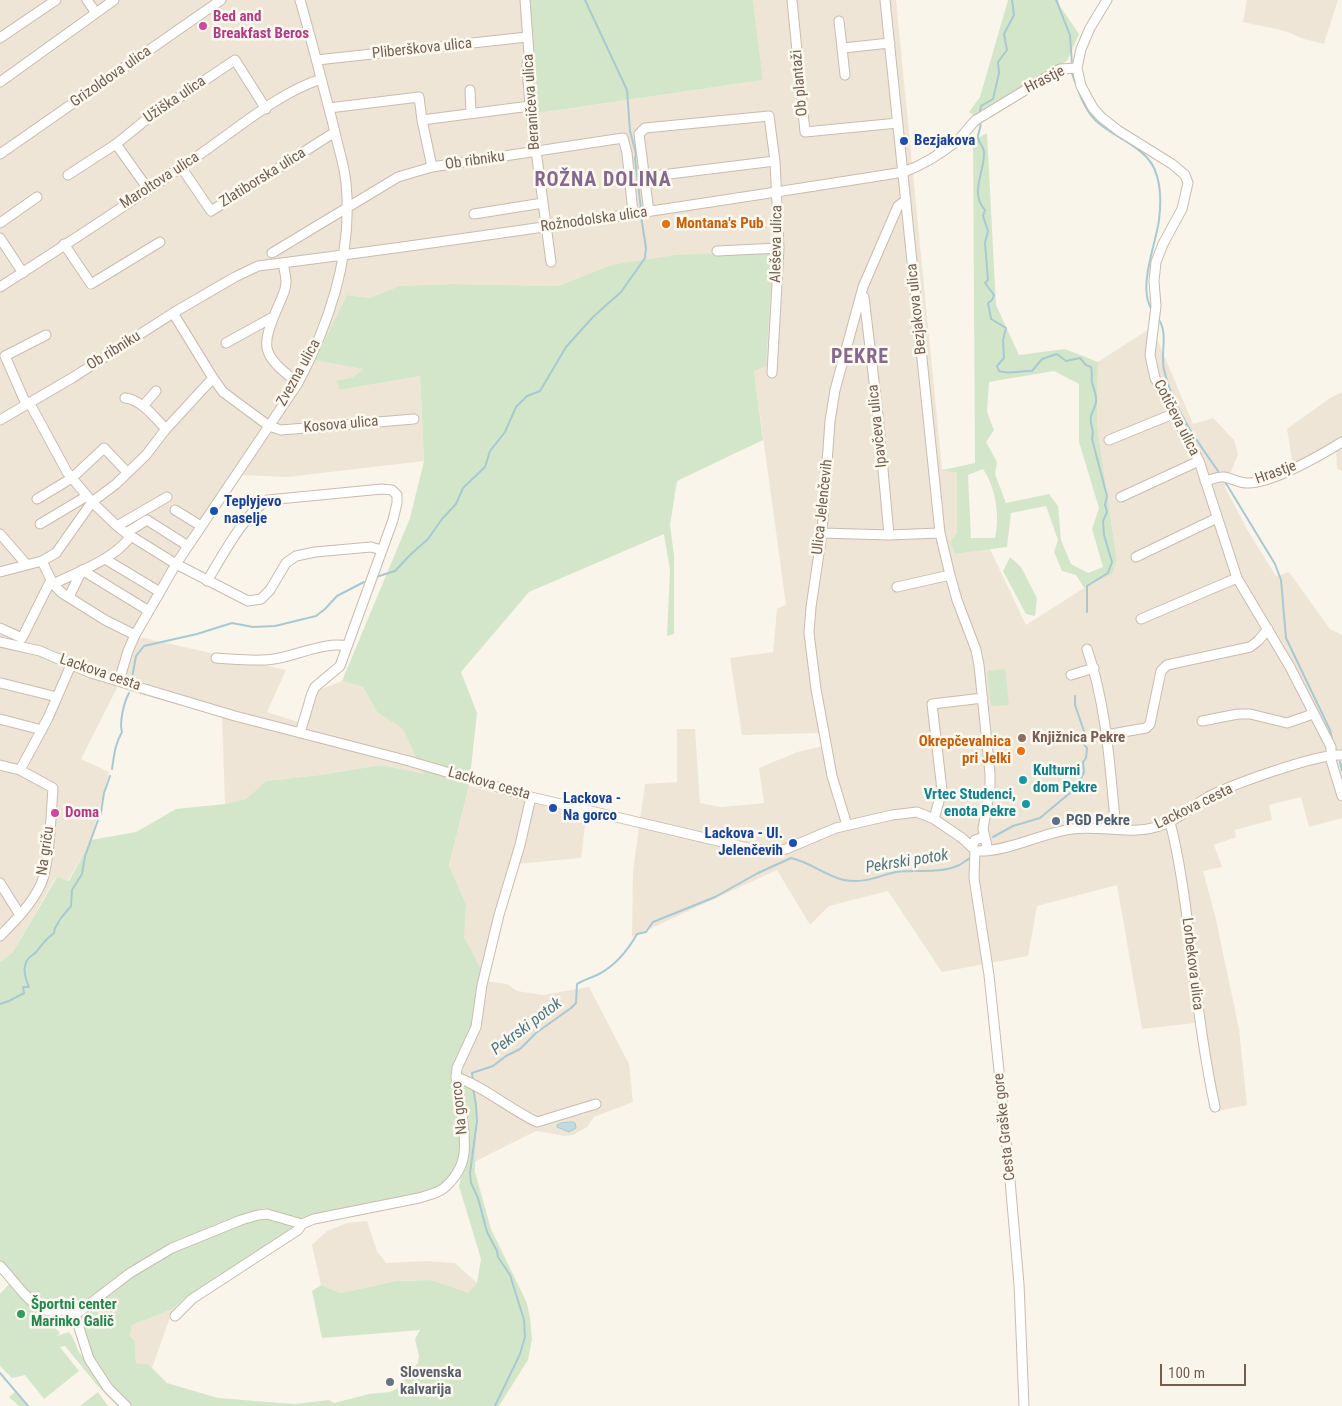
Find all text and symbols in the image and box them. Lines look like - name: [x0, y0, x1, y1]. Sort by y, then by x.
- place label: Bed and Breakfast Beros: [213, 8, 309, 43]
- marker: Bed and Breakfast Beros: [197, 20, 209, 32]
- street label: Pliberškova ulica: [371, 35, 473, 63]
- street label: Grizoldova ulica: [67, 43, 155, 111]
- street label: Ob plantaži: [788, 49, 812, 117]
- street label: Beraničeva ulica: [520, 53, 544, 151]
- street label: Hrastje: [1022, 62, 1068, 98]
- street label: Užiška ulica: [141, 73, 209, 127]
- place label: Bezjakova: [914, 132, 975, 150]
- marker: Bezjakova: [898, 135, 910, 147]
- street label: Zlatiborska ulica: [217, 144, 309, 212]
- street label: Ob ribniku: [444, 148, 506, 174]
- street label: Maroltova ulica: [117, 149, 203, 213]
- district label: ROŽNA DOLINA: [533, 169, 673, 193]
- street label: Rožnodolska ulica: [539, 204, 649, 236]
- street label: Aleševa ulica: [767, 205, 787, 283]
- place label: Montana's Pub: [676, 215, 764, 233]
- marker: Montana's Pub: [660, 218, 672, 230]
- street label: Bezjakova ulica: [903, 262, 931, 356]
- street label: Ob ribniku: [84, 327, 144, 375]
- street label: Zvezna ulica: [273, 336, 325, 410]
- district label: PEKRE: [830, 346, 890, 370]
- street label: Cotičeva ulica: [1149, 377, 1203, 459]
- street label: Ipavčeva ulica: [865, 383, 891, 469]
- street label: Kosova ulica: [303, 413, 379, 437]
- street label: Hrastje: [1253, 457, 1299, 489]
- street label: Ulica Jelenčevih: [809, 458, 837, 556]
- place label: Teplyjevo naselje: [224, 493, 281, 528]
- marker: Teplyjevo naselje: [208, 505, 220, 517]
- street label: Lackova cesta: [57, 651, 143, 695]
- place label: Knjižnica Pekre: [1032, 729, 1125, 747]
- marker: Knjižnica Pekre: [1016, 732, 1028, 744]
- place label: Okrepčevalnica pri Jelki: [919, 733, 1011, 768]
- marker: Okrepčevalnica pri Jelki: [1015, 745, 1027, 757]
- place label: Kulturni dom Pekre: [1033, 762, 1097, 797]
- street label: Lackova cesta: [446, 764, 532, 804]
- marker: Kulturni dom Pekre: [1017, 774, 1029, 786]
- street label: Lackova cesta: [1152, 780, 1236, 834]
- place label: Vrtec Studenci, enota Pekre: [924, 786, 1016, 821]
- place label: Lackova - Na gorco: [563, 790, 621, 825]
- marker: Vrtec Studenci, enota Pekre: [1020, 798, 1032, 810]
- marker: Lackova - Na gorco: [547, 802, 559, 814]
- place label: Doma: [65, 804, 99, 822]
- marker: Doma: [49, 807, 61, 819]
- place label: PGD Pekre: [1066, 812, 1130, 830]
- marker: PGD Pekre: [1050, 815, 1062, 827]
- street label: Na griču: [34, 825, 58, 877]
- place label: Lackova - Ul. Jelenčevih: [705, 825, 783, 860]
- marker: Lackova - Ul. Jelenčevih: [787, 837, 799, 849]
- water label: Pekrski potok: [864, 846, 950, 878]
- street label: Lorbekova ulica: [1177, 917, 1207, 1011]
- water label: Pekrski potok: [488, 994, 566, 1060]
- street label: Cesta Graške gore: [990, 1072, 1020, 1182]
- street label: Na gorco: [448, 1080, 472, 1136]
- place label: Športni center Marinko Galič: [31, 1296, 117, 1331]
- marker: Športni center Marinko Galič: [15, 1308, 27, 1320]
- scale bar: [1162, 1354, 1248, 1386]
- place label: Slovenska kalvarija: [400, 1364, 461, 1399]
- text: 100 m: [1168, 1364, 1205, 1382]
- marker: Slovenska kalvarija: [384, 1376, 396, 1388]

